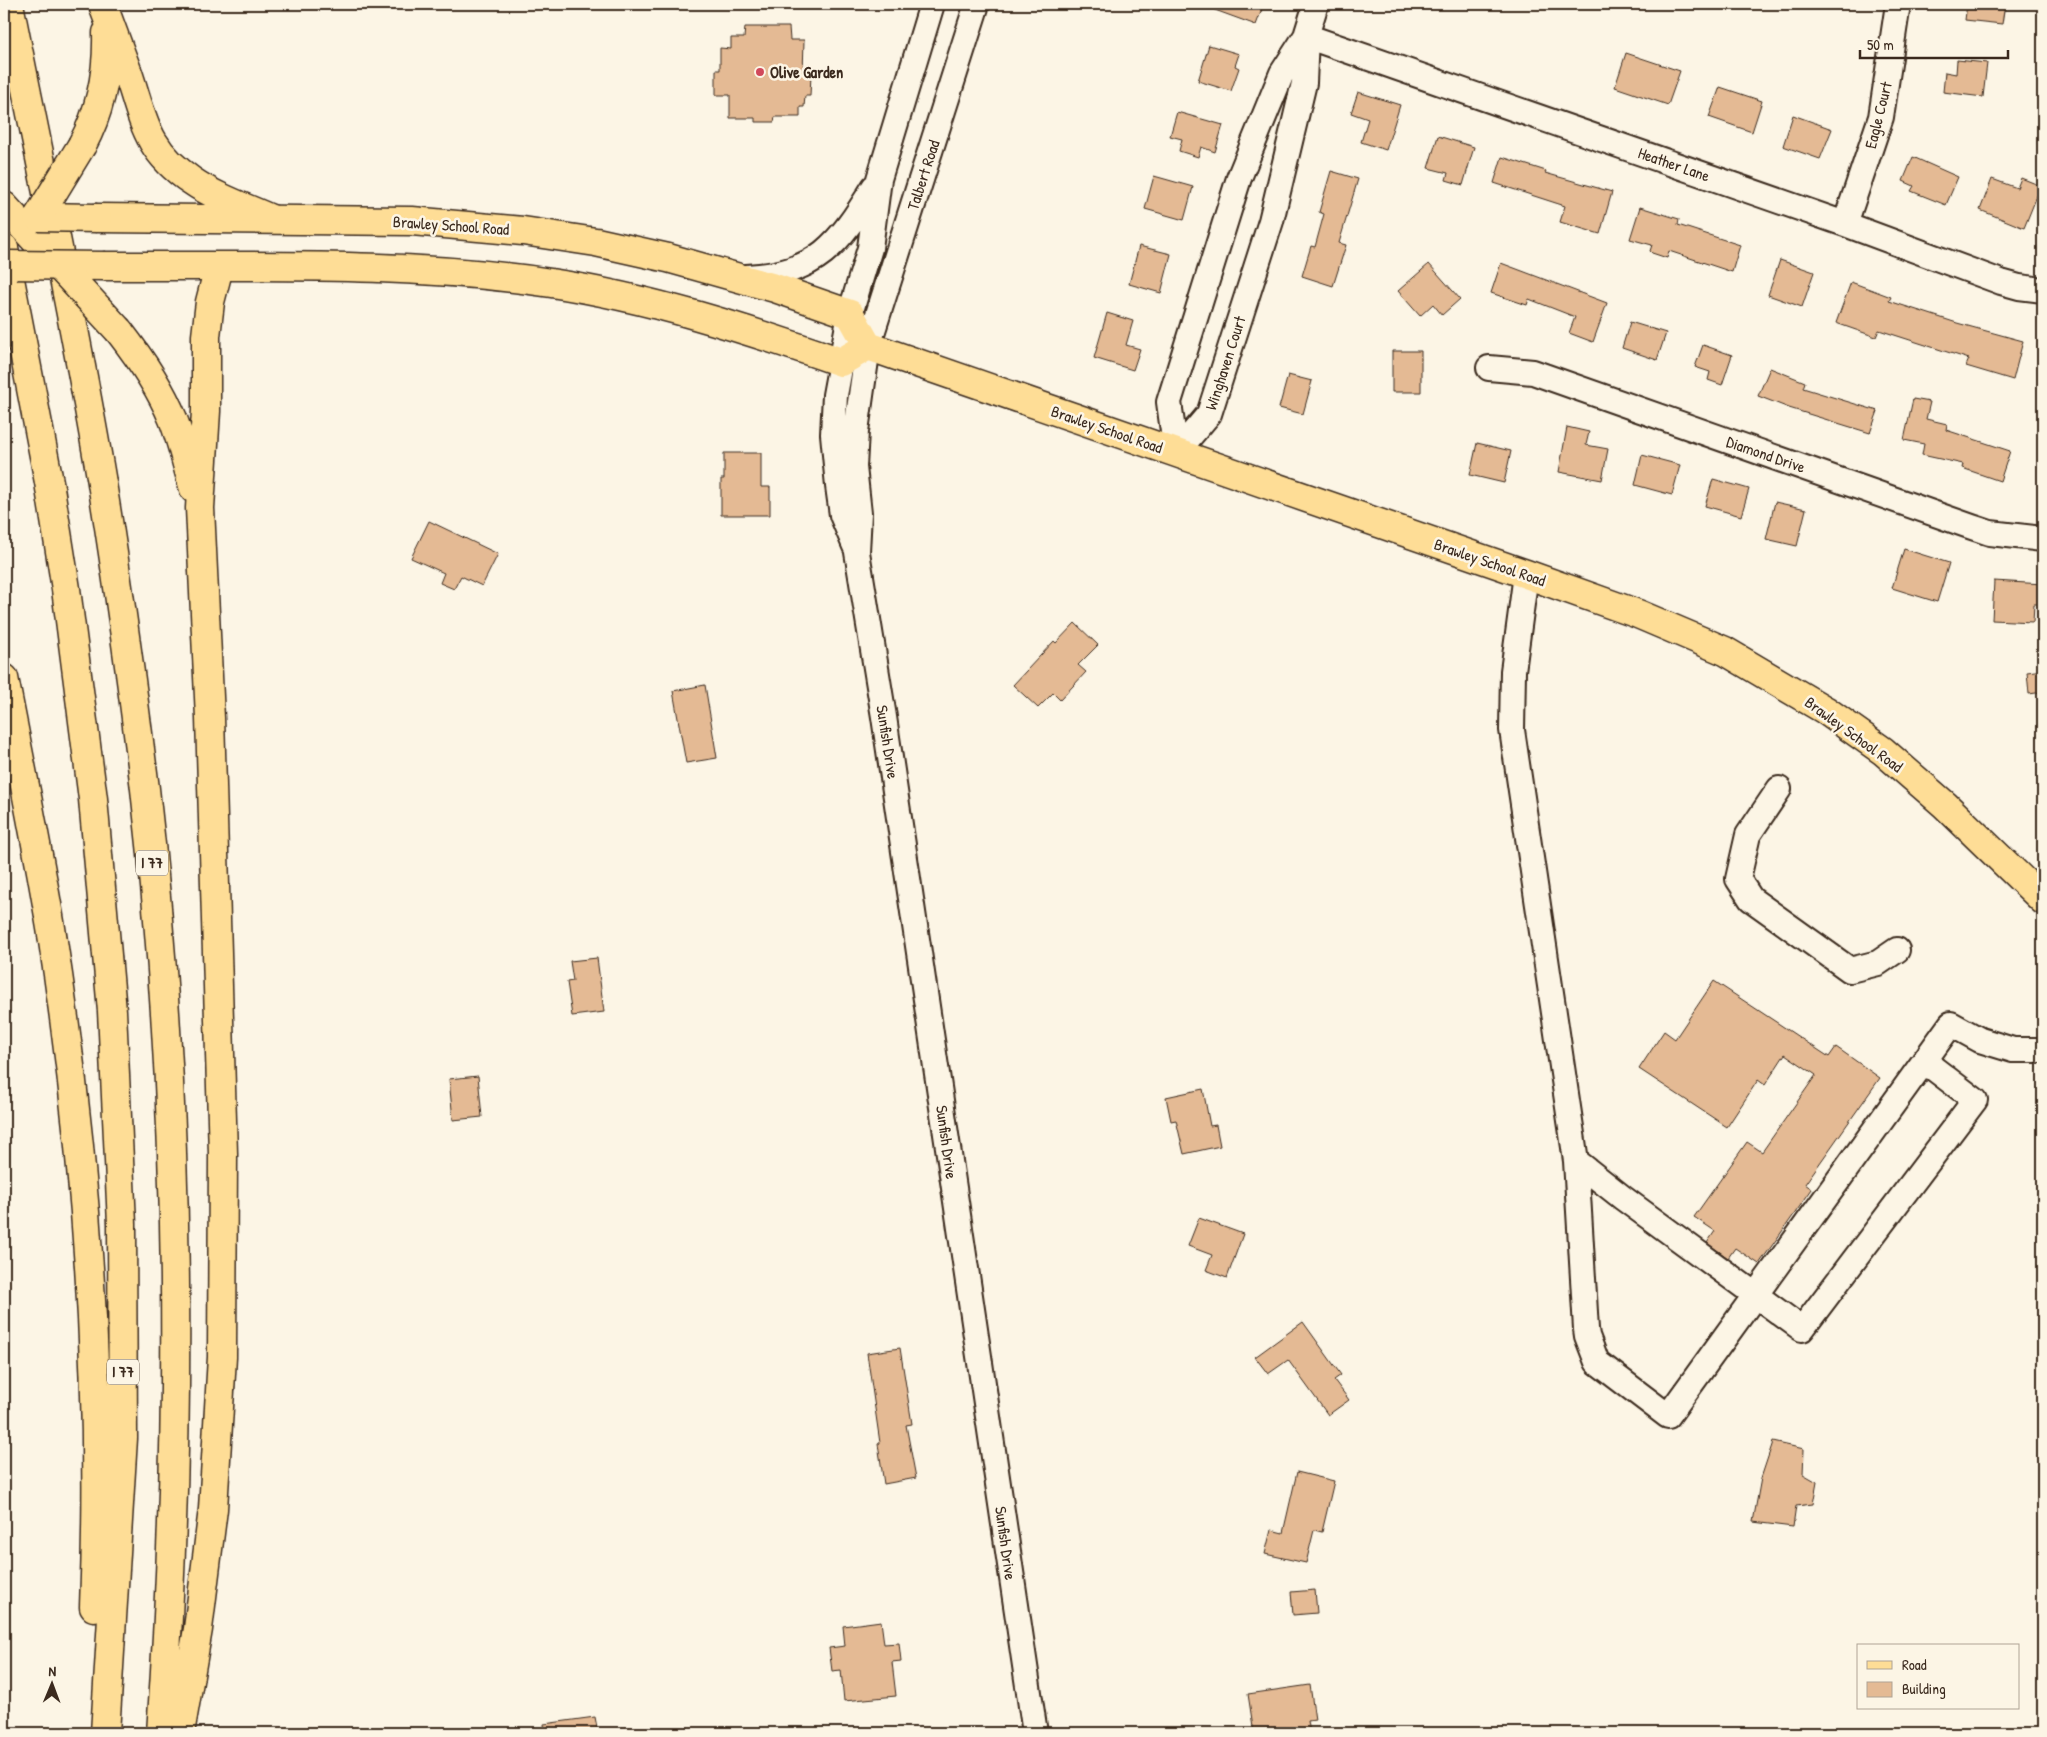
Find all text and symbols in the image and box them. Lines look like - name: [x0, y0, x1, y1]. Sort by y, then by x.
- scale bar: [1860, 28, 2007, 60]
- text: 50 m: [1867, 34, 1894, 55]
- place label: Olive Garden: [770, 61, 843, 83]
- marker: Olive Garden: [754, 66, 766, 78]
- street label: Eagle Court: [1859, 79, 1897, 151]
- street label: Talbert Road: [901, 137, 945, 213]
- street label: Heather Lane: [1635, 141, 1713, 187]
- street label: Brawley School Road: [392, 210, 510, 240]
- street label: Winghaven Court: [1199, 313, 1251, 413]
- street label: Brawley School Road: [1048, 400, 1166, 458]
- street label: Diamond Drive: [1724, 430, 1809, 478]
- street label: Brawley School Road: [1431, 533, 1549, 591]
- street label: Brawley School Road: [1800, 691, 1908, 777]
- street label: Sunfish Drive: [871, 704, 905, 781]
- road number: I 77: [136, 850, 168, 876]
- street label: Sunfish Drive: [931, 1104, 963, 1181]
- road number: I 77: [107, 1360, 139, 1384]
- street label: Sunfish Drive: [990, 1505, 1022, 1582]
- legend: [1857, 1644, 2020, 1710]
- text: Road: [1902, 1654, 1927, 1675]
- north arrow: [28, 1660, 78, 1710]
- text: N: [48, 1661, 57, 1680]
- text: Building: [1902, 1678, 1946, 1699]

